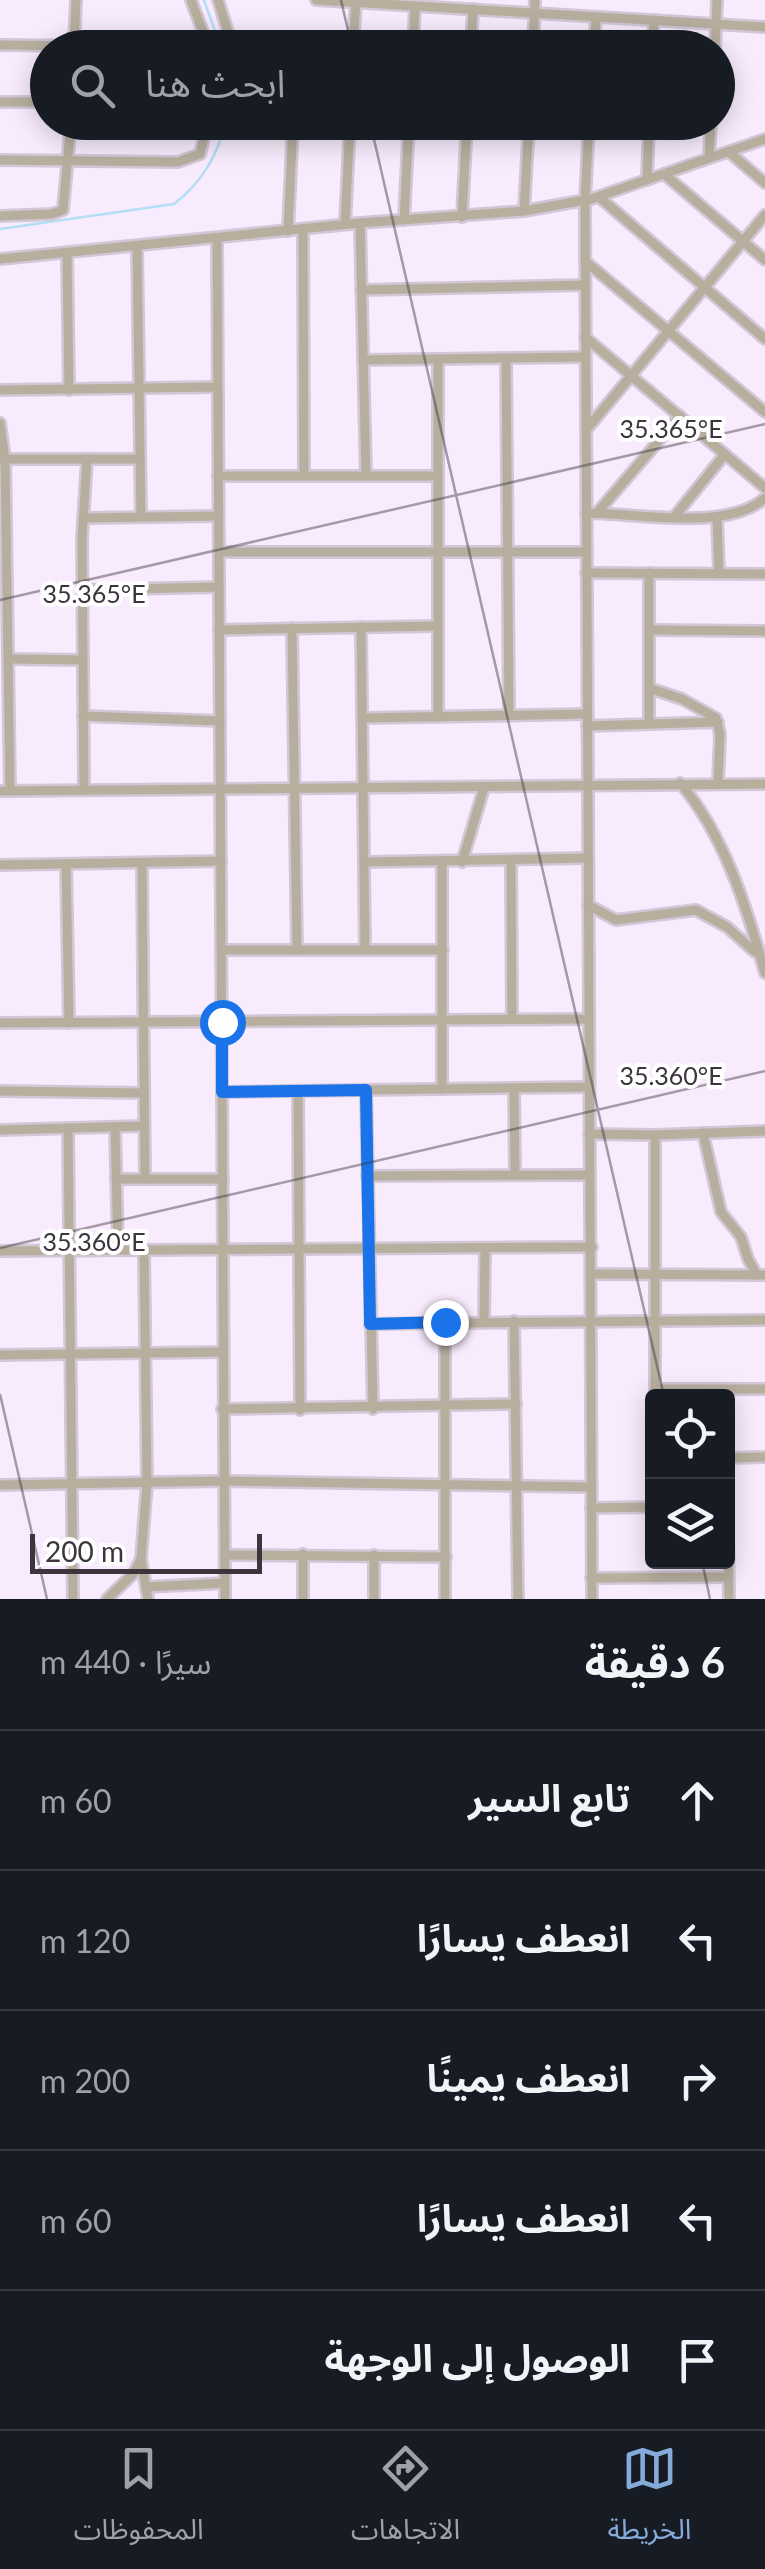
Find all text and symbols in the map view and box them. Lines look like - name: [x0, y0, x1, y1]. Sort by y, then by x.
- search box: [30, 30, 735, 140]
- icon: search: [65, 58, 120, 113]
- text: ابحث هنا: [145, 59, 286, 105]
- text: 35.365°E: [619, 413, 723, 443]
- text: 35.365°E: [42, 578, 146, 608]
- route start: [200, 1000, 246, 1046]
- text: 35.360°E: [619, 1060, 723, 1090]
- text: 35.360°E: [42, 1226, 146, 1256]
- route end: [423, 1300, 469, 1346]
- map controls: [645, 1389, 735, 1569]
- button: locate: [645, 1389, 735, 1479]
- button: layers: [645, 1479, 735, 1569]
- scale bar: [30, 1529, 262, 1573]
- text: 200 m: [45, 1534, 124, 1568]
- text: 6 دقيقة: [585, 1637, 725, 1687]
- text: سيرًا · 440 m: [40, 1642, 211, 1681]
- icon: ahead: [670, 1773, 725, 1828]
- text: تابع السير: [468, 1774, 630, 1820]
- text: 60 m: [40, 1781, 112, 1820]
- icon: left: [670, 1913, 725, 1968]
- text: انعطف يسارًا: [417, 1914, 630, 1960]
- text: 120 m: [40, 1921, 130, 1960]
- icon: right: [670, 2053, 725, 2108]
- text: انعطف يمينًا: [426, 2054, 630, 2100]
- text: 200 m: [40, 2061, 130, 2100]
- icon: left: [670, 2193, 725, 2248]
- text: انعطف يسارًا: [417, 2194, 630, 2240]
- text: 60 m: [40, 2201, 112, 2240]
- icon: arrive: [670, 2333, 725, 2388]
- text: الوصول إلى الوجهة: [325, 2334, 630, 2380]
- tab: المحفوظات: [74, 2441, 204, 2560]
- tab: الاتجاهات: [351, 2441, 460, 2560]
- tab: الخريطة: [607, 2441, 691, 2560]

